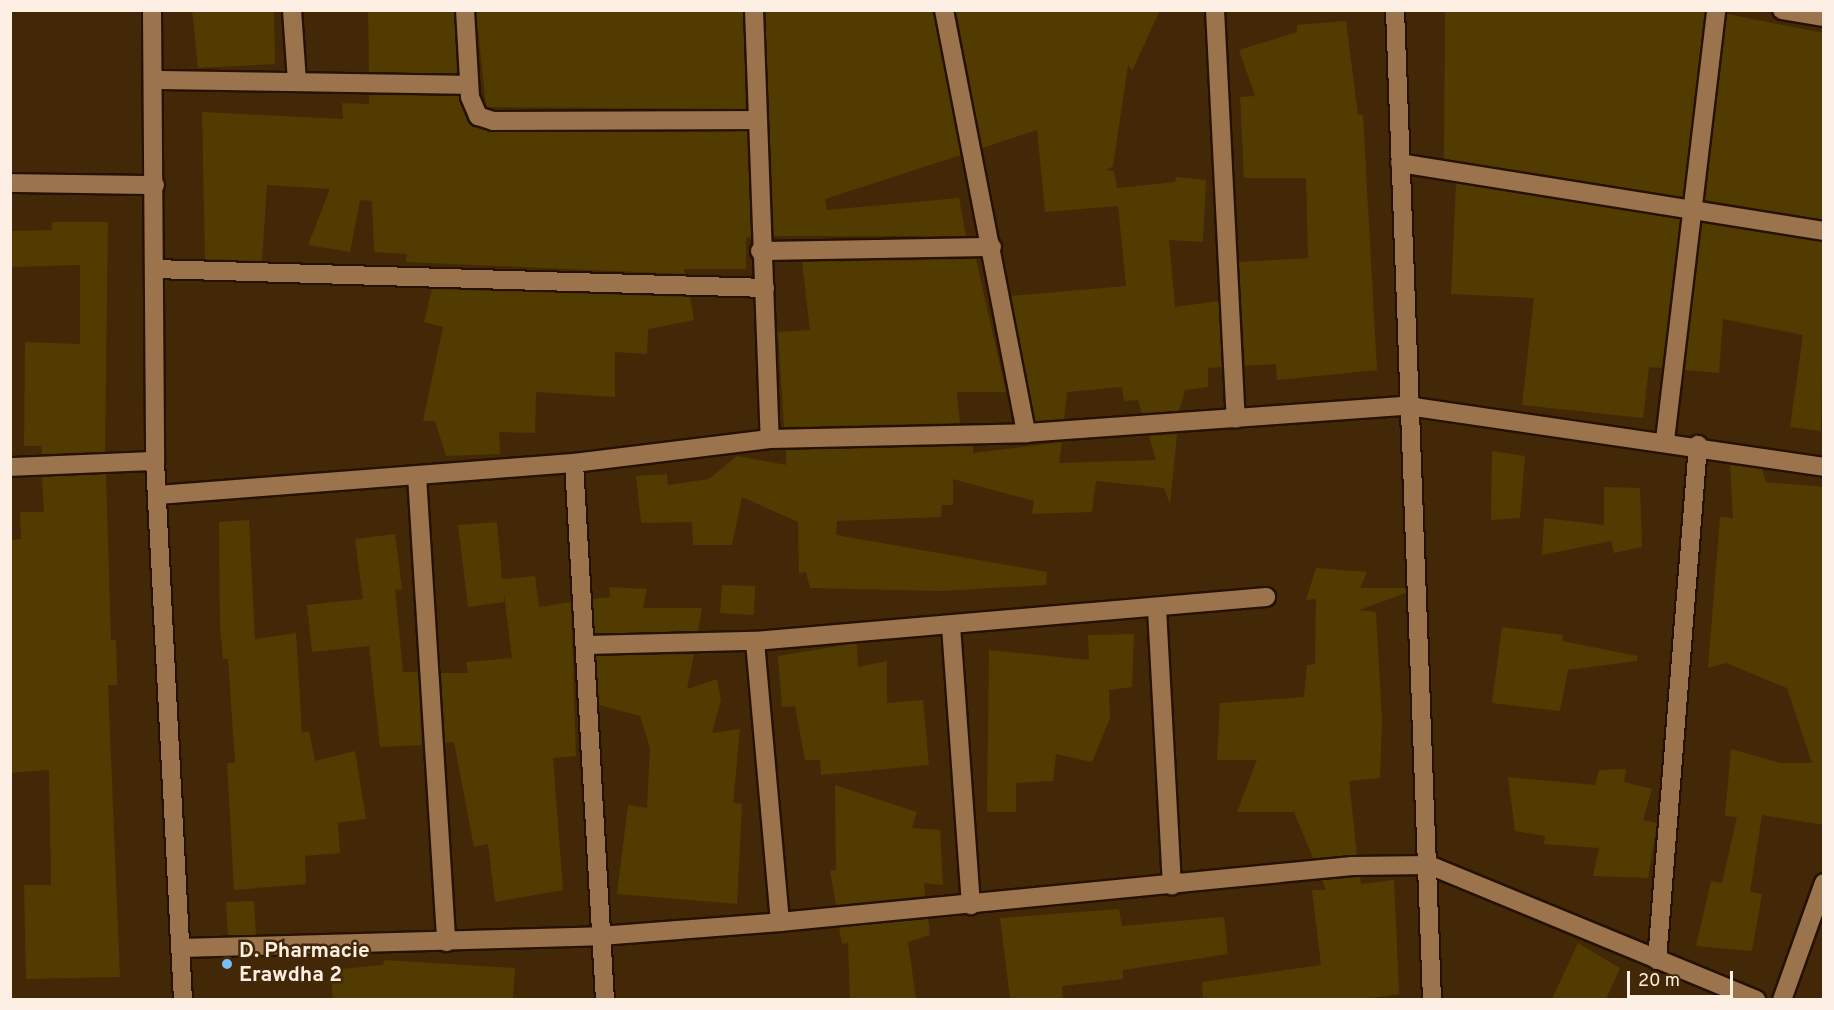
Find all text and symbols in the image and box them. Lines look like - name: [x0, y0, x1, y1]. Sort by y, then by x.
- place label: D. Pharmacie Erawdha 2: [239, 939, 370, 989]
- marker: D. Pharmacie Erawdha 2: [220, 957, 234, 971]
- scale bar: [1630, 959, 1736, 997]
- text: 20 m: [1638, 970, 1680, 993]

